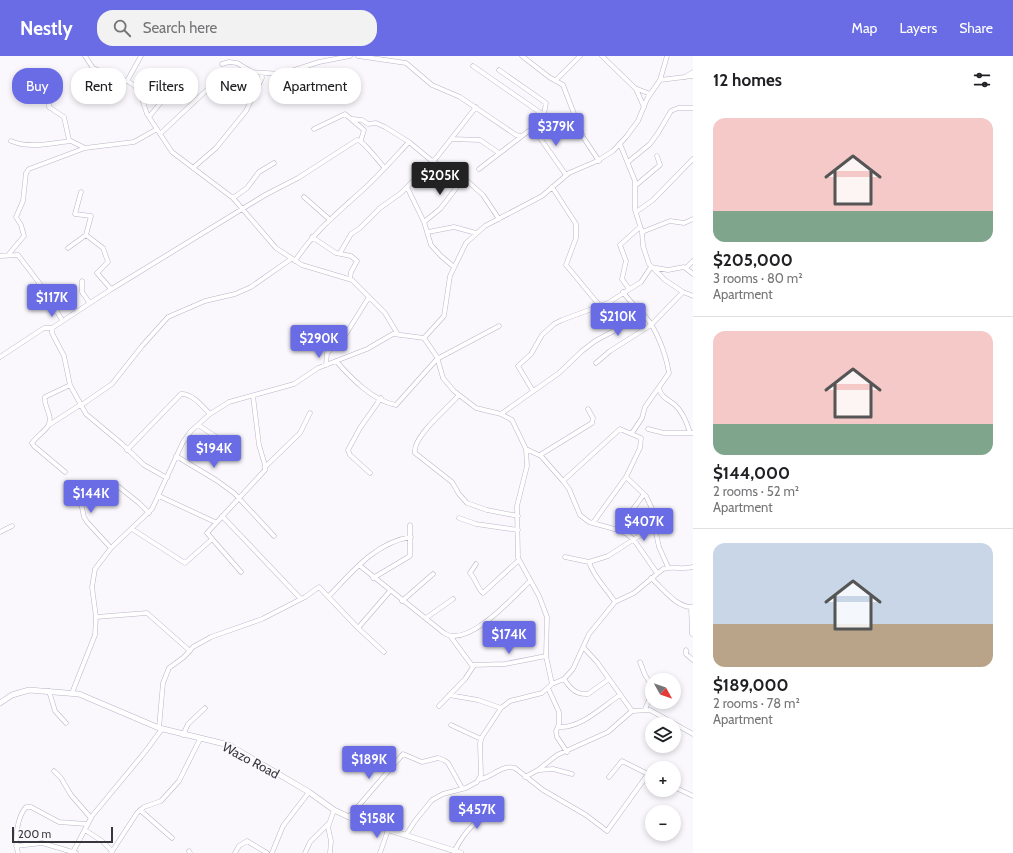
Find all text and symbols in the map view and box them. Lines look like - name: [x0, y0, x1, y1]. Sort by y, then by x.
- search box: [97, 10, 377, 46]
- text: Nestly: [20, 17, 73, 40]
- icon: search: [111, 17, 133, 39]
- text: Search here: [143, 19, 217, 37]
- text: Map: [852, 19, 877, 37]
- text: Layers: [899, 19, 937, 37]
- text: Share: [959, 19, 993, 37]
- chip: Buy: [12, 68, 63, 104]
- chip: Rent: [71, 68, 126, 104]
- chip: Filters: [134, 68, 198, 104]
- chip: New: [206, 68, 261, 104]
- chip: Apartment: [269, 68, 361, 104]
- icon: filters: [971, 69, 993, 91]
- text: 12 homes: [713, 70, 782, 90]
- pin: $379K: [528, 113, 584, 147]
- text: $379K: [538, 118, 574, 134]
- icon: home: [817, 144, 889, 216]
- pin: $205K: [412, 162, 468, 196]
- text: $205K: [421, 167, 459, 183]
- text: $205,000: [713, 250, 793, 270]
- text: 3 rooms · 80 m²: [713, 270, 803, 286]
- pin: $117K: [24, 284, 80, 318]
- text: Apartment: [713, 286, 773, 302]
- text: $117K: [36, 289, 68, 305]
- pin: $210K: [590, 303, 646, 337]
- text: $210K: [600, 308, 636, 324]
- pin: $290K: [291, 325, 347, 359]
- text: $290K: [299, 330, 339, 346]
- icon: home: [817, 357, 889, 429]
- pin: $194K: [186, 435, 242, 469]
- text: $194K: [196, 440, 232, 456]
- text: $144,000: [713, 463, 790, 483]
- pin: $144K: [63, 480, 119, 514]
- text: 2 rooms · 52 m²: [713, 483, 799, 499]
- text: $144K: [73, 485, 109, 501]
- text: Apartment: [713, 499, 773, 515]
- pin: $407K: [616, 508, 672, 542]
- text: $407K: [624, 513, 664, 529]
- icon: home: [817, 569, 889, 641]
- pin: $174K: [481, 621, 537, 655]
- text: $174K: [492, 626, 526, 642]
- north arrow: [645, 673, 681, 709]
- map controls: [645, 673, 681, 841]
- text: $189,000: [713, 675, 788, 695]
- text: 2 rooms · 78 m²: [713, 695, 800, 711]
- text: Apartment: [713, 711, 773, 727]
- button: layers: [645, 717, 681, 753]
- street label: Wazo Road: [220, 738, 282, 782]
- pin: $189K: [341, 746, 397, 780]
- text: $189K: [351, 751, 387, 767]
- button: +: [645, 761, 681, 797]
- pin: $457K: [449, 796, 505, 830]
- text: $457K: [458, 801, 496, 817]
- pin: $158K: [349, 805, 405, 839]
- button: −: [645, 805, 681, 841]
- text: $158K: [359, 810, 395, 826]
- scale bar: [12, 825, 113, 844]
- text: 200 m: [18, 827, 51, 841]

